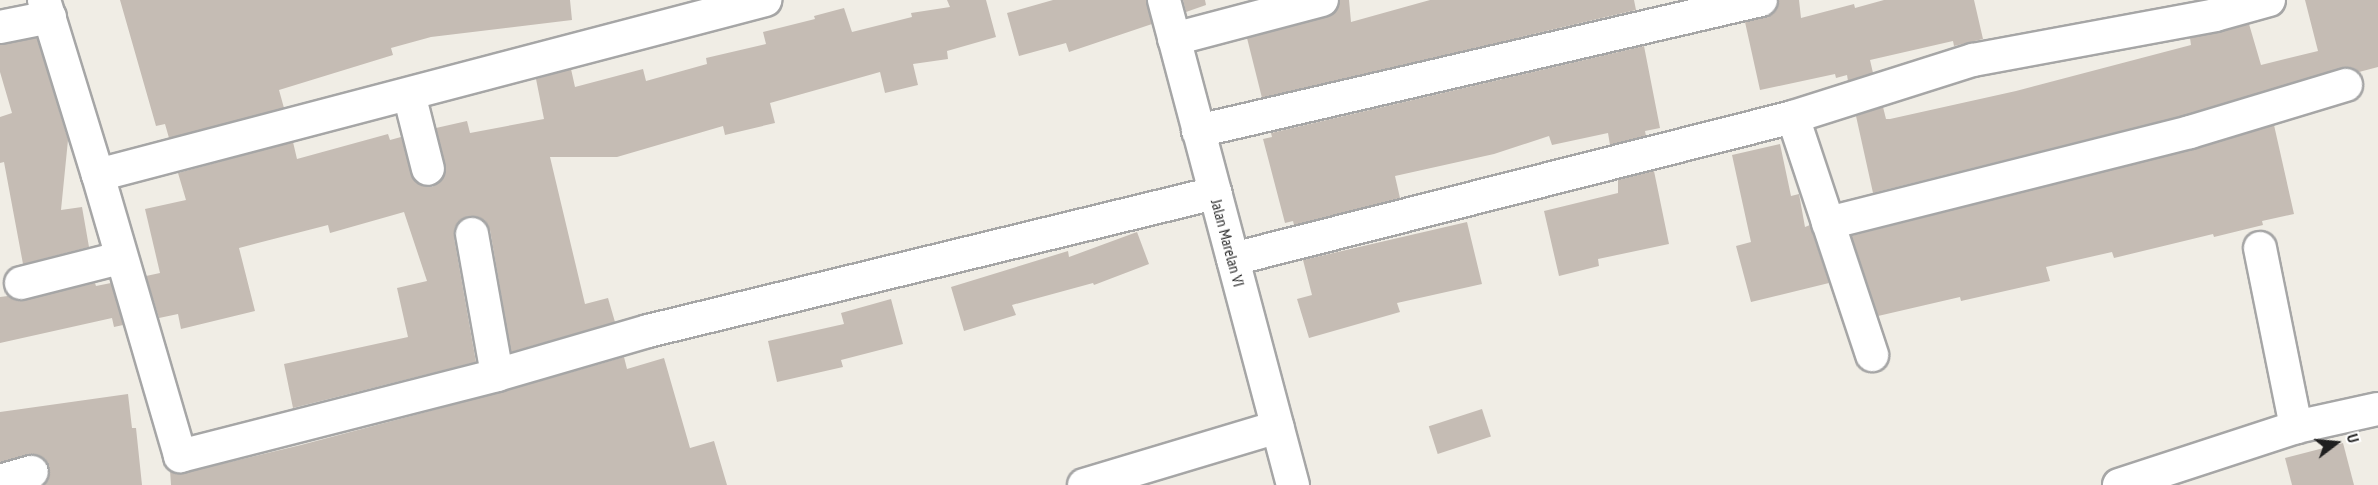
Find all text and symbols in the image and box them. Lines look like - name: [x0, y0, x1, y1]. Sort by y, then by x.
- street label: Jalan Marelan VI: [1207, 197, 1249, 289]
- north arrow: [2306, 413, 2366, 473]
- text: U: [2343, 431, 2364, 445]

